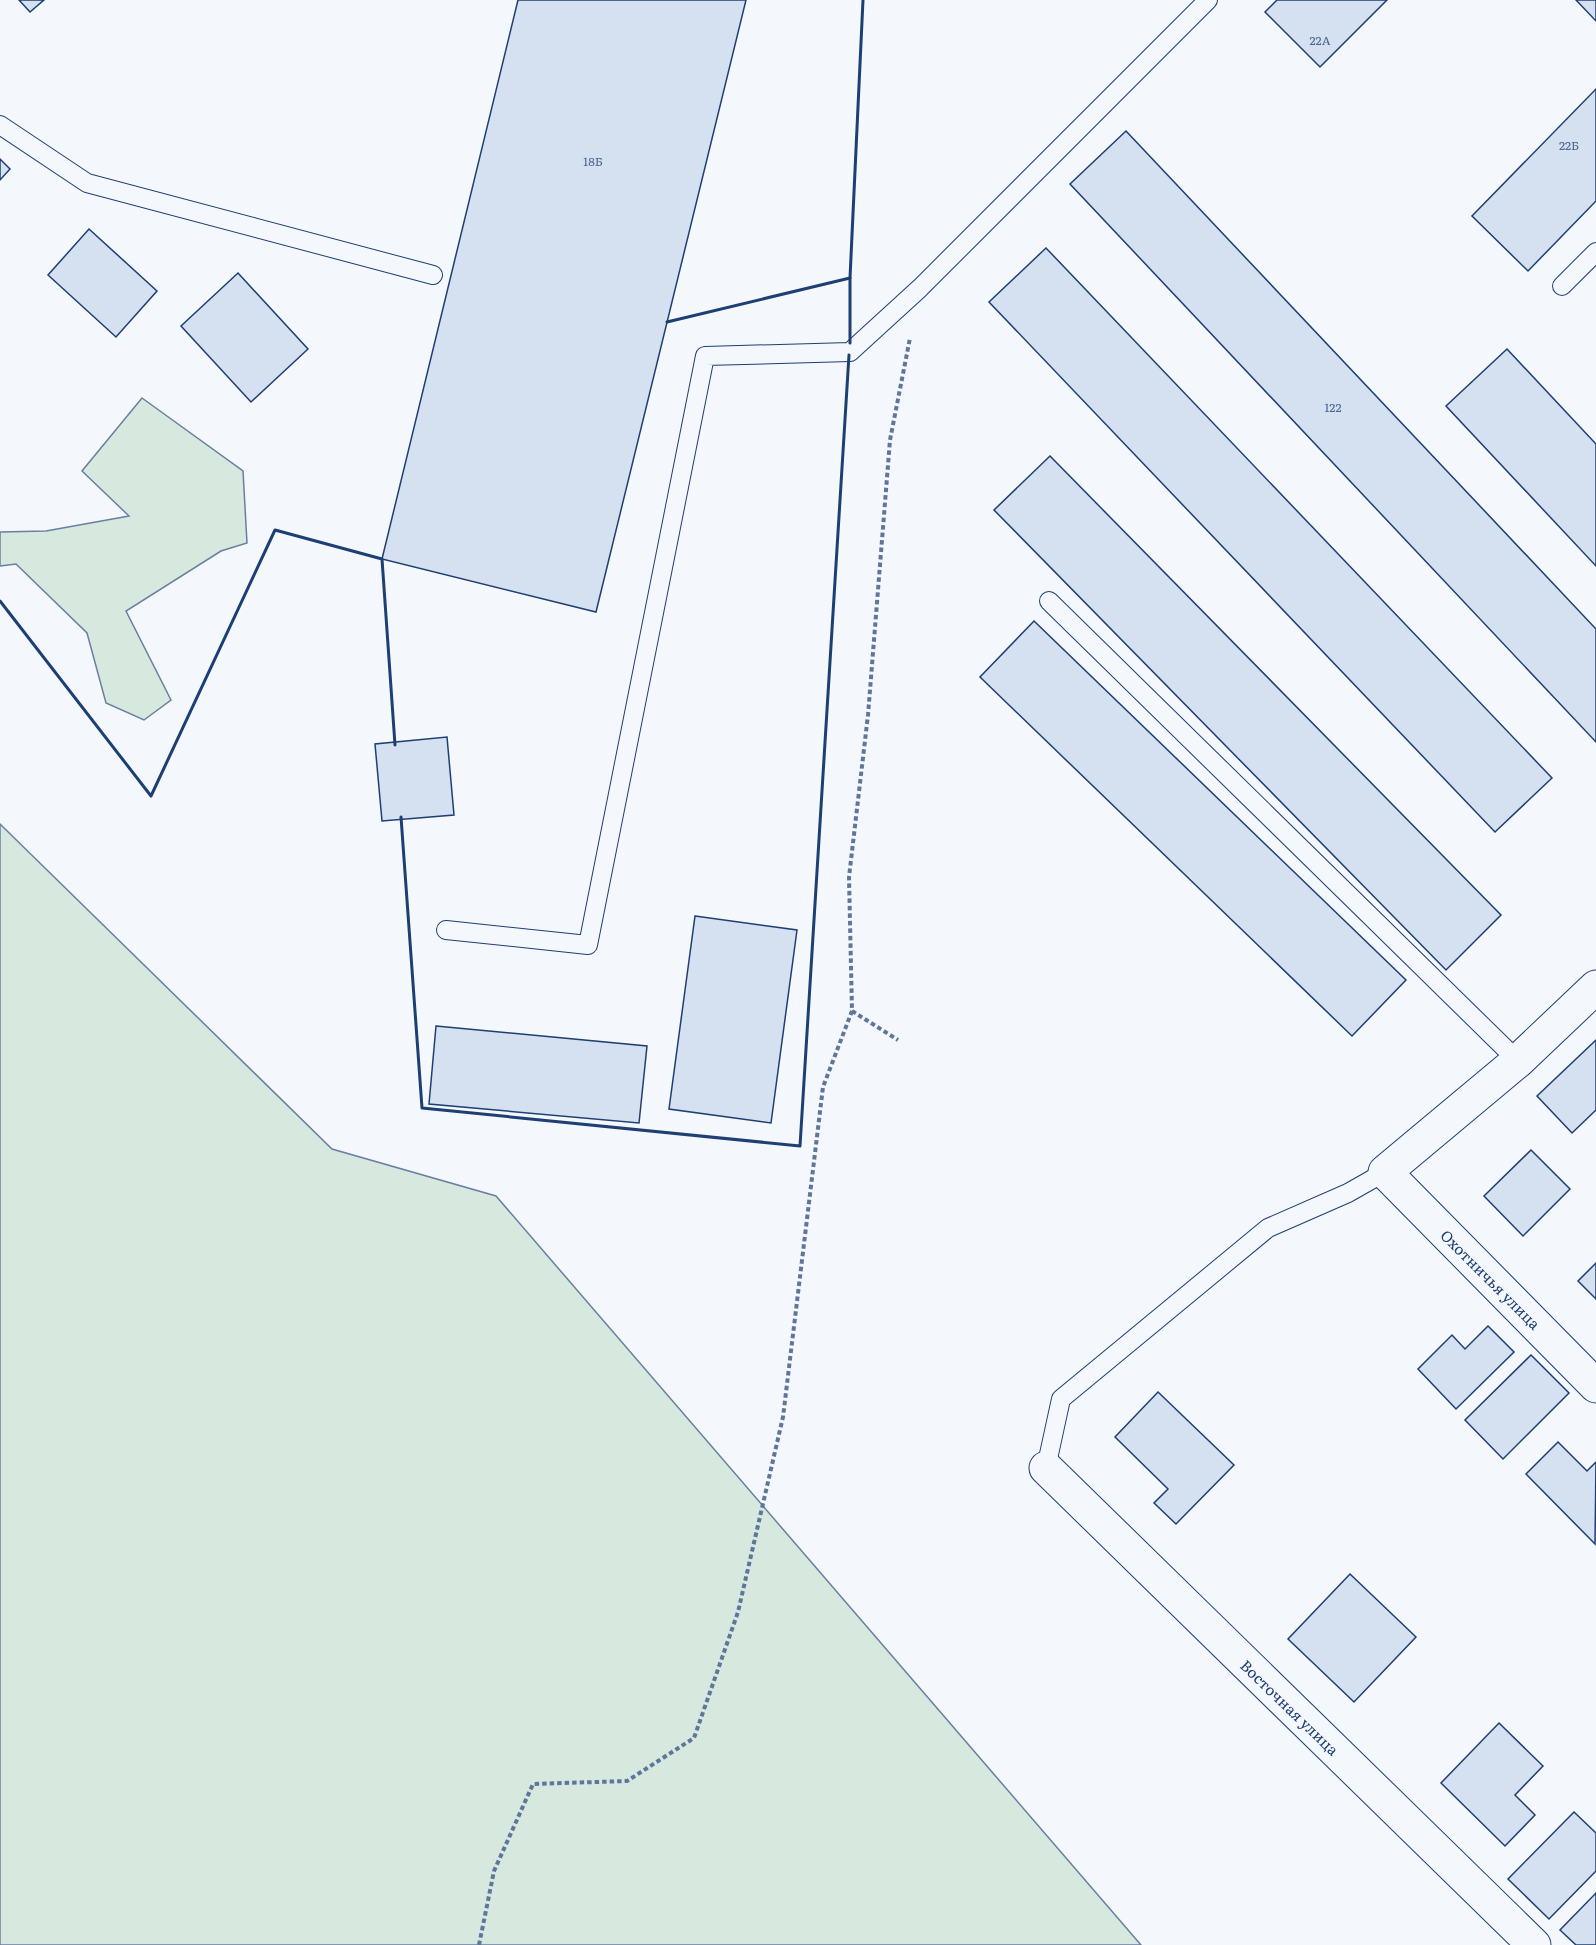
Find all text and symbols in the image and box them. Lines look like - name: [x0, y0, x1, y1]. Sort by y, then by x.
- house number: 22А: [1310, 31, 1331, 49]
- house number: 22Б: [1559, 136, 1579, 154]
- house number: 18Б: [583, 152, 603, 170]
- house number: 122: [1324, 398, 1342, 416]
- street label: Охотничья улица: [1436, 1224, 1547, 1335]
- street label: Восточная улица: [1235, 1654, 1345, 1761]

